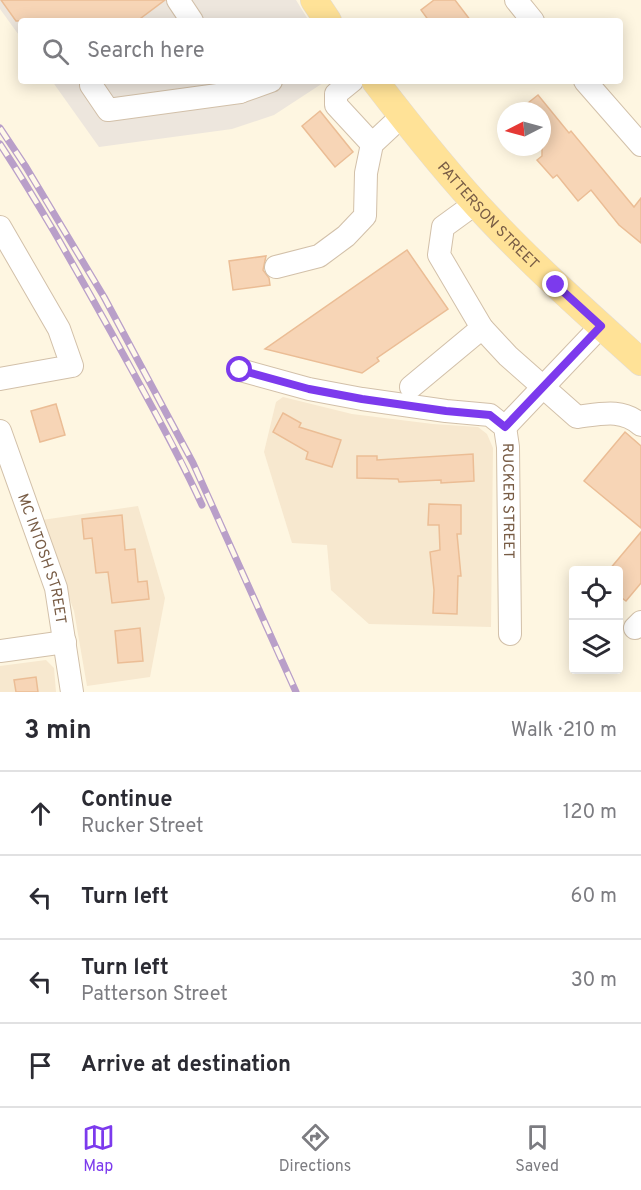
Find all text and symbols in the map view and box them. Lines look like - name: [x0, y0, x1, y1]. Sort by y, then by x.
- search box: [18, 18, 623, 84]
- icon: search: [39, 35, 72, 68]
- text: Search here: [87, 38, 205, 65]
- north arrow: [497, 102, 551, 156]
- street label: PATTERSON STREET: [432, 159, 542, 274]
- route end: [542, 271, 568, 297]
- route start: [226, 356, 252, 382]
- street label: RUCKER STREET: [497, 443, 517, 559]
- street label: MC INTOSH STREET: [12, 491, 69, 626]
- map controls: [569, 566, 623, 674]
- button: locate: [569, 566, 623, 620]
- button: layers: [569, 620, 623, 674]
- text: 3 min: [24, 715, 92, 748]
- text: Walk · 210 m: [511, 718, 617, 744]
- text: Continue: [81, 787, 172, 814]
- icon: ahead: [24, 797, 57, 830]
- text: 120 m: [563, 800, 617, 826]
- text: Rucker Street: [81, 814, 204, 840]
- icon: left: [24, 881, 57, 914]
- text: Turn left: [81, 884, 169, 911]
- text: 60 m: [571, 884, 617, 910]
- text: Turn left: [81, 955, 169, 982]
- icon: left: [24, 965, 57, 998]
- text: 30 m: [571, 968, 617, 994]
- text: Patterson Street: [81, 982, 228, 1008]
- icon: arrive: [24, 1049, 57, 1082]
- text: Arrive at destination: [81, 1052, 291, 1079]
- tab: Map: [82, 1121, 115, 1177]
- tab: Directions: [279, 1121, 351, 1177]
- tab: Saved: [515, 1121, 559, 1177]

